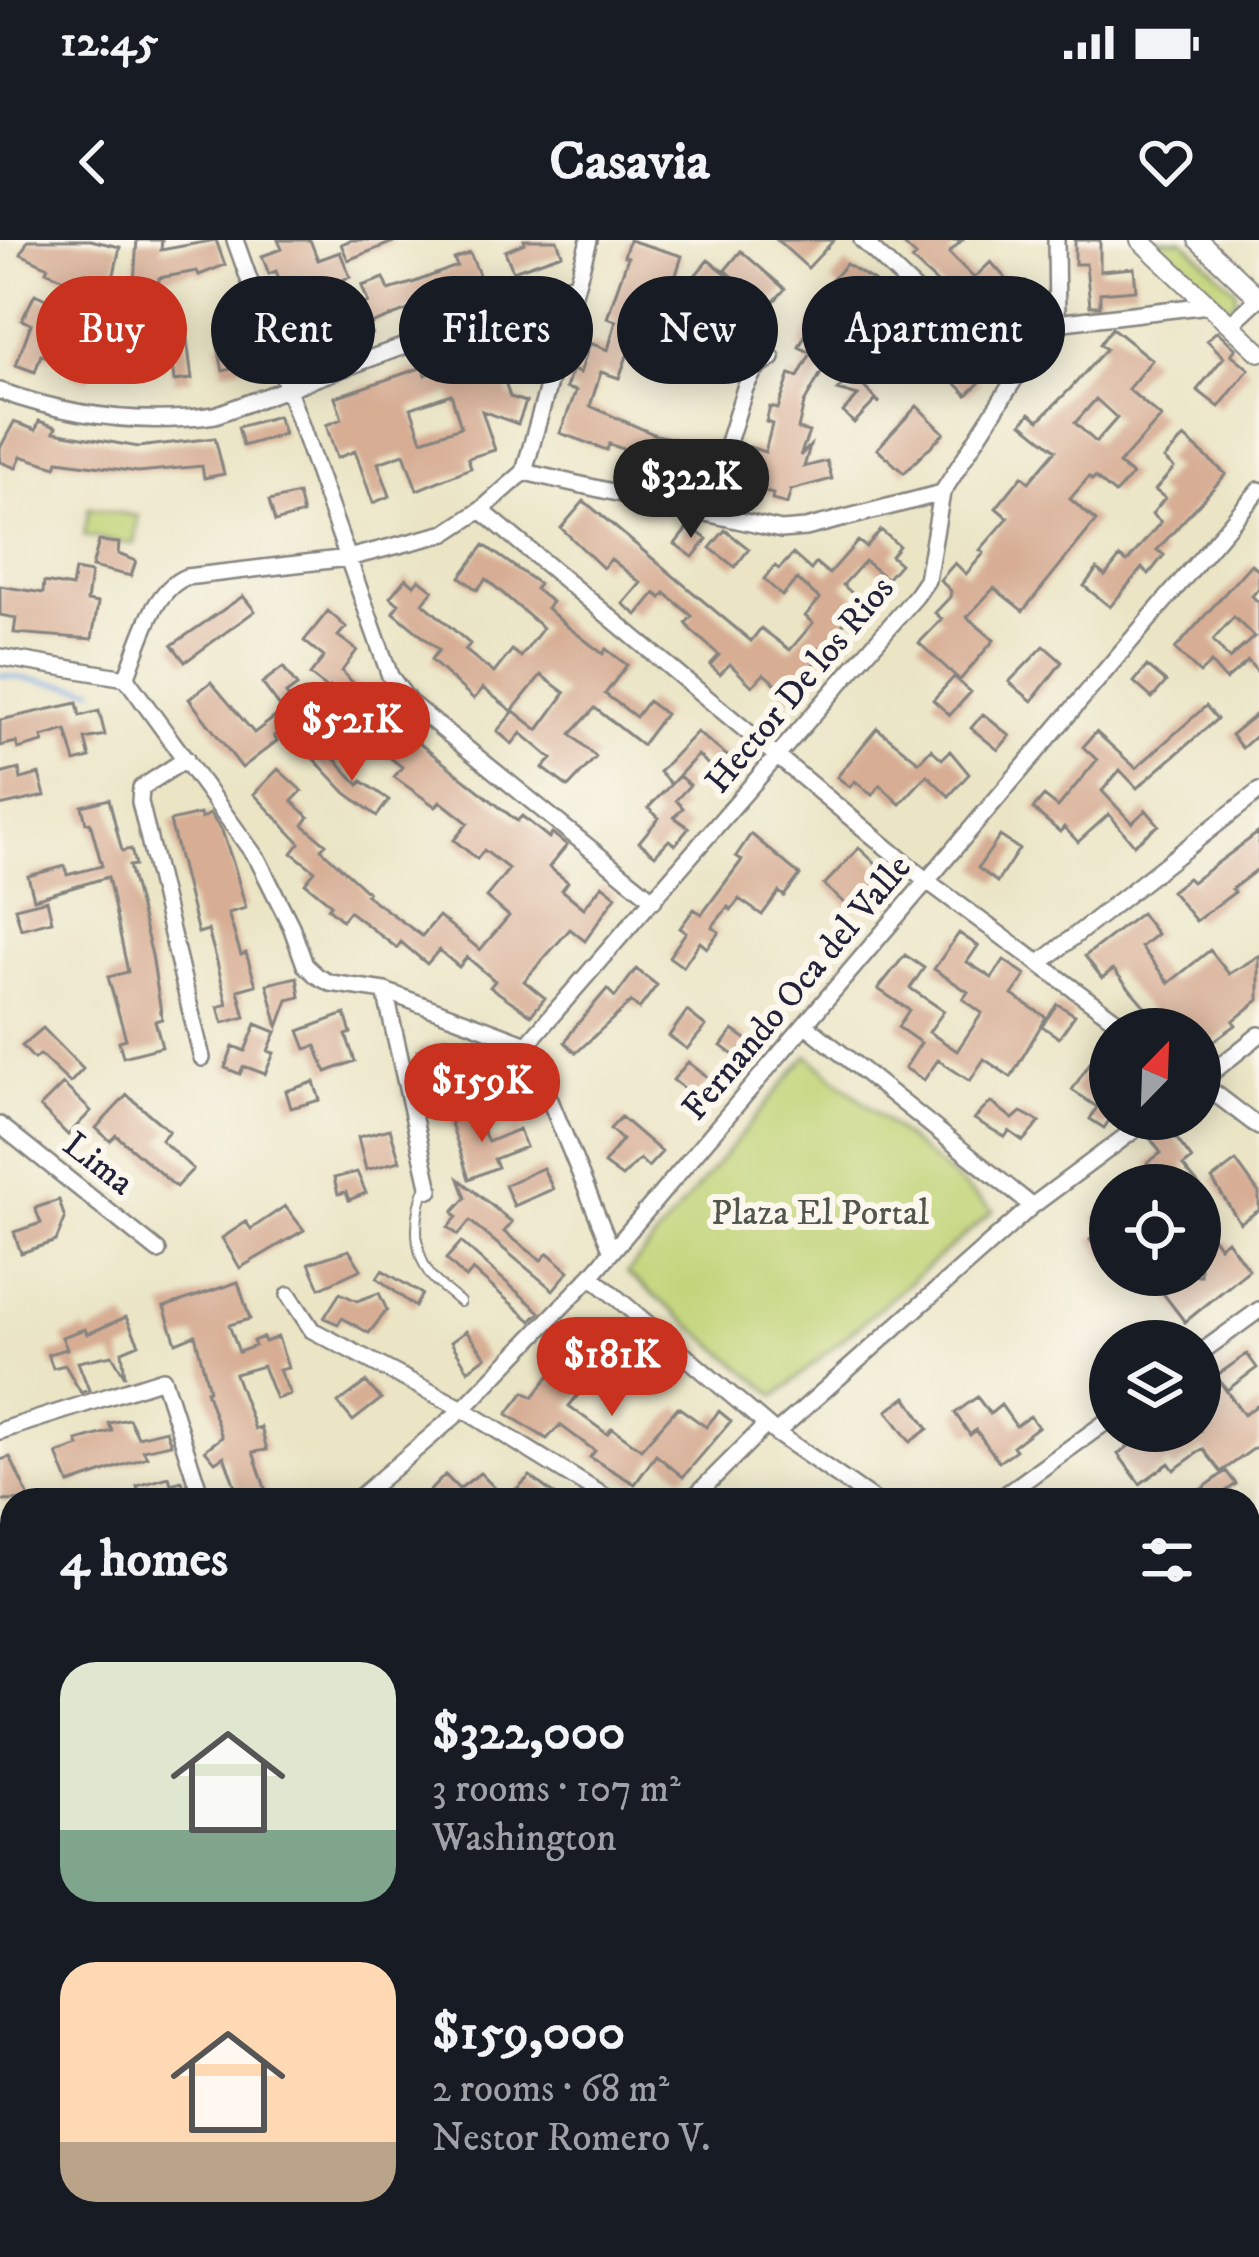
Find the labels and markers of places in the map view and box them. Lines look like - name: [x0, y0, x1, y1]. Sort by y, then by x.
- pin: $322K: [607, 439, 775, 541]
- pin: $521K: [268, 682, 436, 784]
- pin: $159K: [398, 1043, 566, 1145]
- pin: $181K: [528, 1317, 696, 1419]

